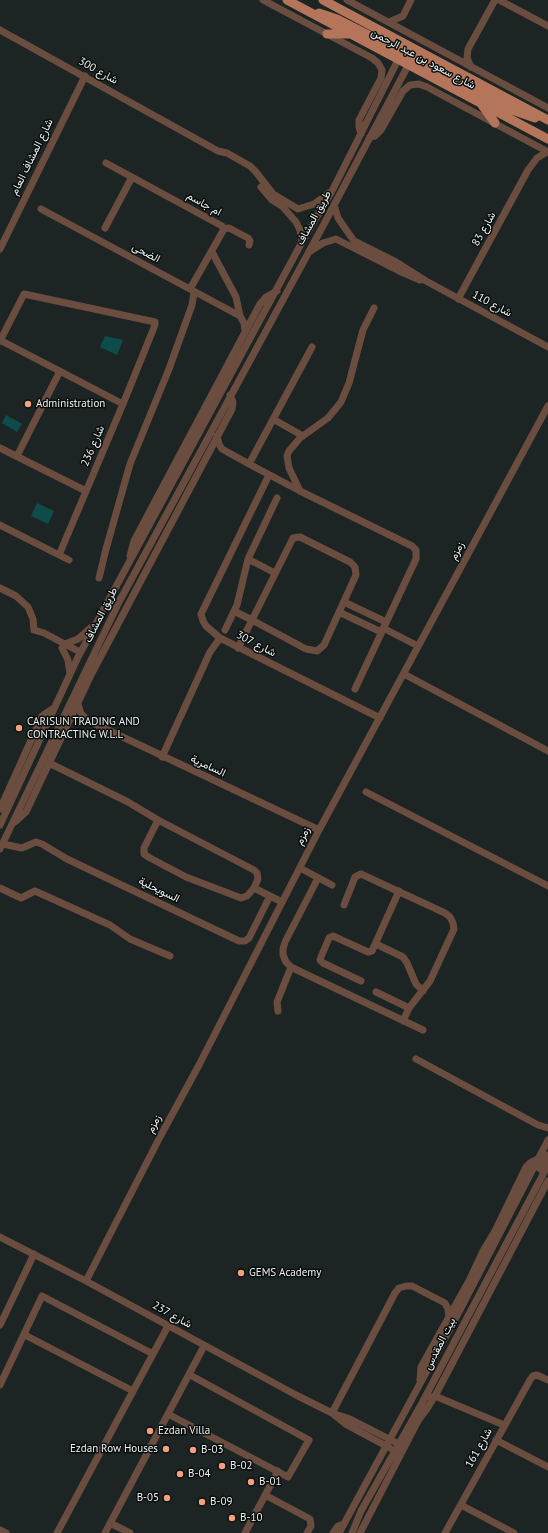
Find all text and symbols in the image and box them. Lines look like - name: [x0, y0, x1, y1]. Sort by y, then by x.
- street label: شارع سعود بن عبد الرحمن: [369, 26, 477, 92]
- street label: شارع 300: [76, 55, 120, 87]
- street label: شارع المشاف العام: [8, 117, 56, 197]
- street label: ام جاسم: [184, 189, 224, 219]
- street label: طريق المشاف: [294, 189, 334, 247]
- street label: شارع 83: [469, 210, 499, 248]
- street label: الضحى: [130, 240, 162, 266]
- street label: شارع 110: [470, 288, 514, 320]
- place label: Administration: [36, 397, 105, 411]
- marker: Administration: [23, 399, 33, 409]
- street label: شارع 236: [79, 424, 107, 468]
- street label: زمزم: [447, 540, 467, 562]
- street label: طريق المشاف: [82, 585, 120, 645]
- street label: شارع 307: [234, 628, 278, 660]
- place label: CARISUN TRADING AND CONTRACTING W.L.L: [27, 715, 140, 741]
- marker: CARISUN TRADING AND CONTRACTING W.L.L: [14, 723, 24, 733]
- street label: السامرية: [188, 752, 228, 780]
- street label: زمزم: [293, 825, 313, 847]
- street label: السويحلية: [136, 874, 182, 906]
- street label: زمزم: [144, 1113, 164, 1135]
- place label: GEMS Academy: [249, 1266, 321, 1280]
- marker: GEMS Academy: [236, 1268, 246, 1278]
- street label: شارع 237: [150, 1299, 194, 1331]
- street label: بيت المقدس: [421, 1316, 459, 1372]
- place label: Ezdan Villa: [158, 1424, 210, 1438]
- marker: Ezdan Villa: [145, 1426, 155, 1436]
- street label: شارع 161: [463, 1426, 495, 1470]
- place label: Ezdan Row Houses: [70, 1442, 158, 1456]
- place label: B-03: [201, 1443, 223, 1457]
- marker: Ezdan Row Houses: [161, 1444, 171, 1454]
- marker: B-03: [188, 1445, 198, 1455]
- place label: B-02: [230, 1459, 252, 1473]
- marker: B-02: [217, 1461, 227, 1471]
- place label: B-04: [188, 1467, 210, 1481]
- marker: B-04: [175, 1469, 185, 1479]
- place label: B-01: [259, 1475, 281, 1489]
- marker: B-01: [246, 1477, 256, 1487]
- place label: B-05: [137, 1491, 159, 1505]
- marker: B-05: [162, 1493, 172, 1503]
- place label: B-09: [210, 1495, 232, 1509]
- marker: B-09: [197, 1497, 207, 1507]
- place label: B-10: [240, 1511, 262, 1525]
- marker: B-10: [227, 1513, 237, 1523]

